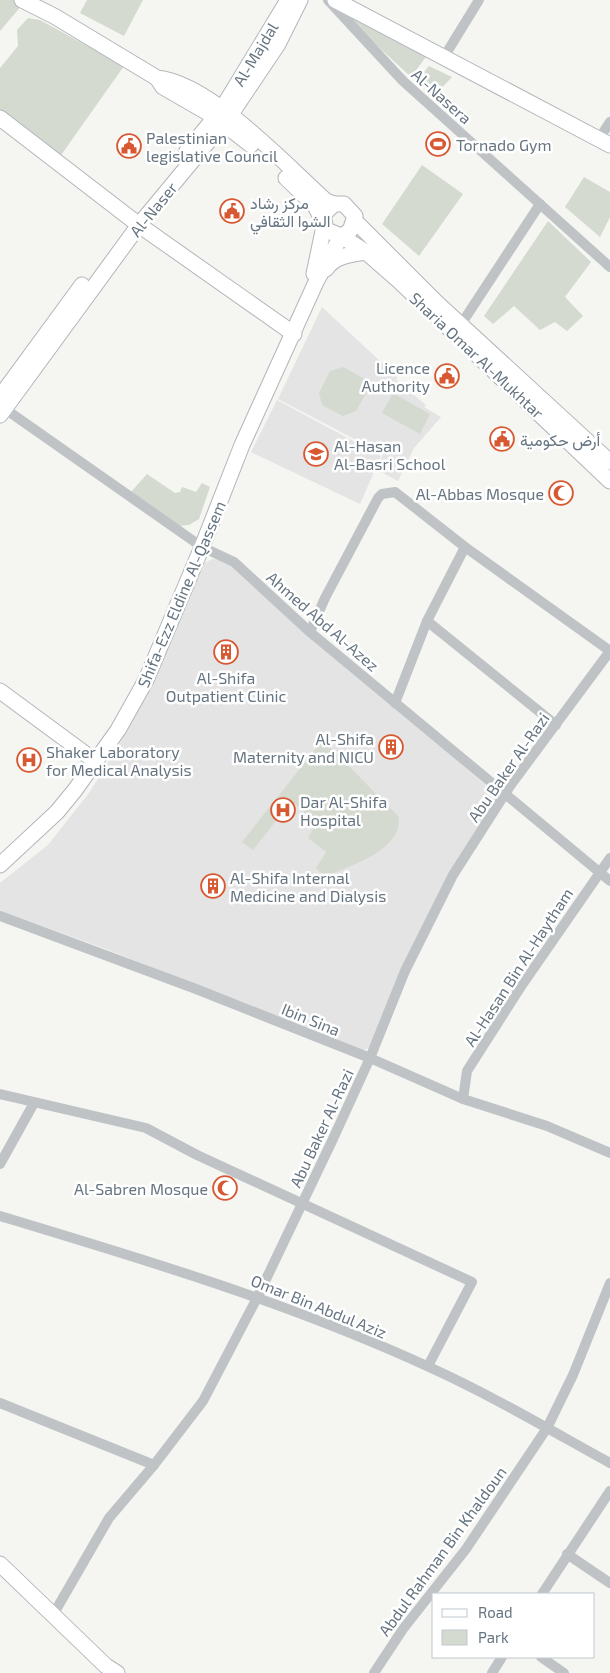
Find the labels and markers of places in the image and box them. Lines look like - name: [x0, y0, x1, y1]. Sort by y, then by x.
- place label: Palestinian legislative Council: [146, 128, 278, 165]
- sports icon: Tornado Gym: [425, 131, 451, 157]
- public building icon: Palestinian legislative Council: [116, 133, 142, 159]
- place label: Tornado Gym: [456, 135, 551, 154]
- place label: مركز رشاد الشوا الثقافي: [250, 193, 331, 235]
- public building icon: مركز رشاد الشوا الثقافي: [219, 198, 245, 224]
- place label: Licence Authority: [362, 358, 431, 395]
- public building icon: Licence Authority: [434, 363, 460, 389]
- public building icon: أرض حكومية: [489, 426, 515, 452]
- place label: أرض حكومية: [520, 430, 600, 451]
- place label: Al-Hasan Al-Basri School: [334, 436, 446, 473]
- school or university icon: Al-Hasan Al-Basri School: [303, 441, 329, 467]
- mosque icon: Al-Abbas Mosque: [548, 480, 574, 506]
- place label: Al-Abbas Mosque: [416, 484, 544, 503]
- building icon: Al-Shifa Outpatient Clinic: [213, 639, 239, 665]
- place label: Al-Shifa Outpatient Clinic: [166, 668, 286, 705]
- place label: Al-Shifa Maternity and NICU: [233, 729, 374, 766]
- building icon: Al-Shifa Maternity and NICU: [378, 734, 404, 760]
- place label: Shaker Laboratory for Medical Analysis: [46, 742, 192, 779]
- hospital icon: Shaker Laboratory for Medical Analysis: [16, 747, 42, 773]
- place label: Dar Al-Shifa Hospital: [300, 792, 387, 829]
- hospital icon: Dar Al-Shifa Hospital: [270, 797, 296, 823]
- place label: Al-Shifa Internal Medicine and Dialysis: [230, 868, 386, 905]
- building icon: Al-Shifa Internal Medicine and Dialysis: [200, 873, 226, 899]
- mosque icon: Al-Sabren Mosque: [212, 1175, 238, 1201]
- place label: Al-Sabren Mosque: [74, 1179, 208, 1198]

